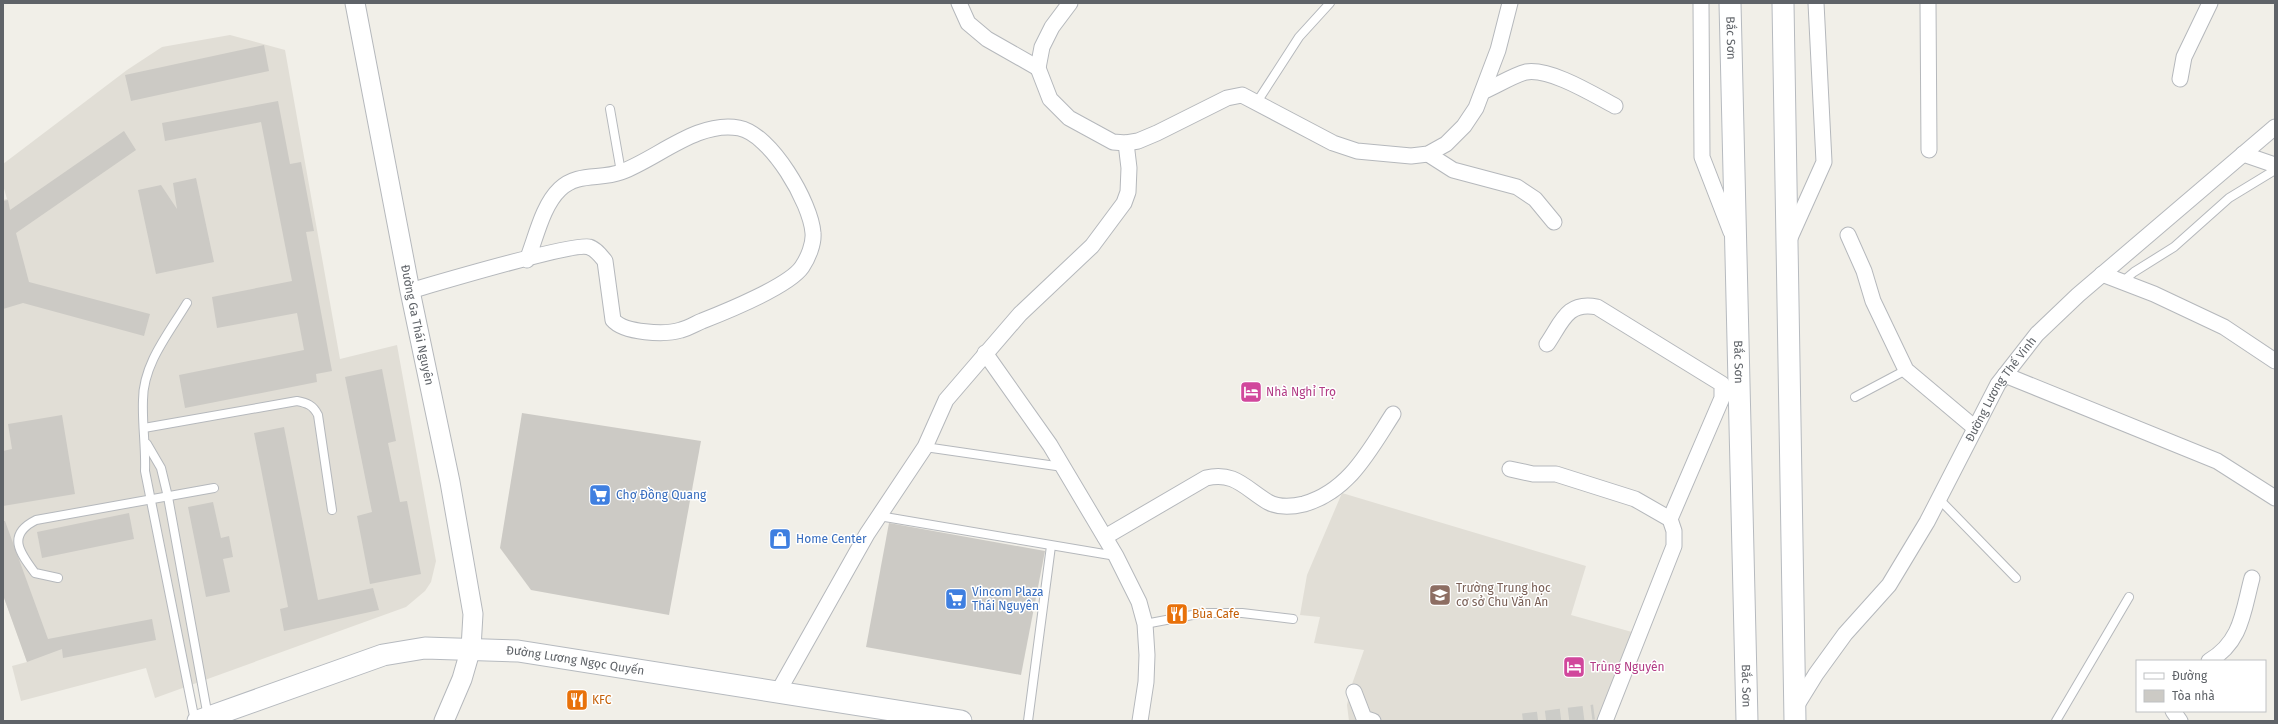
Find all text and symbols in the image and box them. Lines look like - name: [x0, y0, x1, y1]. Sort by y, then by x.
- street label: Bắc Sơn: [1723, 16, 1740, 60]
- street label: Đường Ga Thái Nguyên: [398, 263, 437, 387]
- street label: Đường Lương Thế Vinh: [1962, 334, 2039, 444]
- street label: Bắc Sơn: [1731, 340, 1747, 384]
- hotel icon: Nhà Nghỉ Trọ: [1238, 379, 1264, 405]
- place label: Nhà Nghỉ Trọ: [1266, 385, 1336, 399]
- supermarket icon: Chợ Đồng Quang: [587, 482, 613, 508]
- place label: Chợ Đồng Quang: [616, 487, 707, 502]
- shop icon: Home Center: [767, 526, 793, 552]
- place label: Home Center: [796, 532, 867, 546]
- place label: Trường Trung học cơ sở Chu Văn An: [1456, 581, 1551, 609]
- school or university icon: Trường Trung học cơ sở Chu Văn An: [1427, 582, 1453, 608]
- place label: Vincom Plaza Thái Nguyên: [972, 585, 1044, 613]
- supermarket icon: Vincom Plaza Thái Nguyên: [943, 586, 969, 612]
- restaurant icon: Bùa Cafe: [1164, 601, 1190, 627]
- place label: Bùa Cafe: [1192, 607, 1240, 621]
- street label: Đường Lương Ngọc Quyến: [506, 644, 645, 678]
- hotel icon: Trùng Nguyên: [1561, 654, 1587, 680]
- place label: Trùng Nguyên: [1590, 660, 1665, 674]
- legend: [2136, 660, 2266, 712]
- street label: Bắc Sơn: [1739, 664, 1755, 708]
- text: Đường: [2172, 669, 2208, 683]
- restaurant icon: KFC: [564, 687, 590, 713]
- text: Tòa nhà: [2172, 689, 2215, 703]
- place label: KFC: [592, 693, 612, 707]

